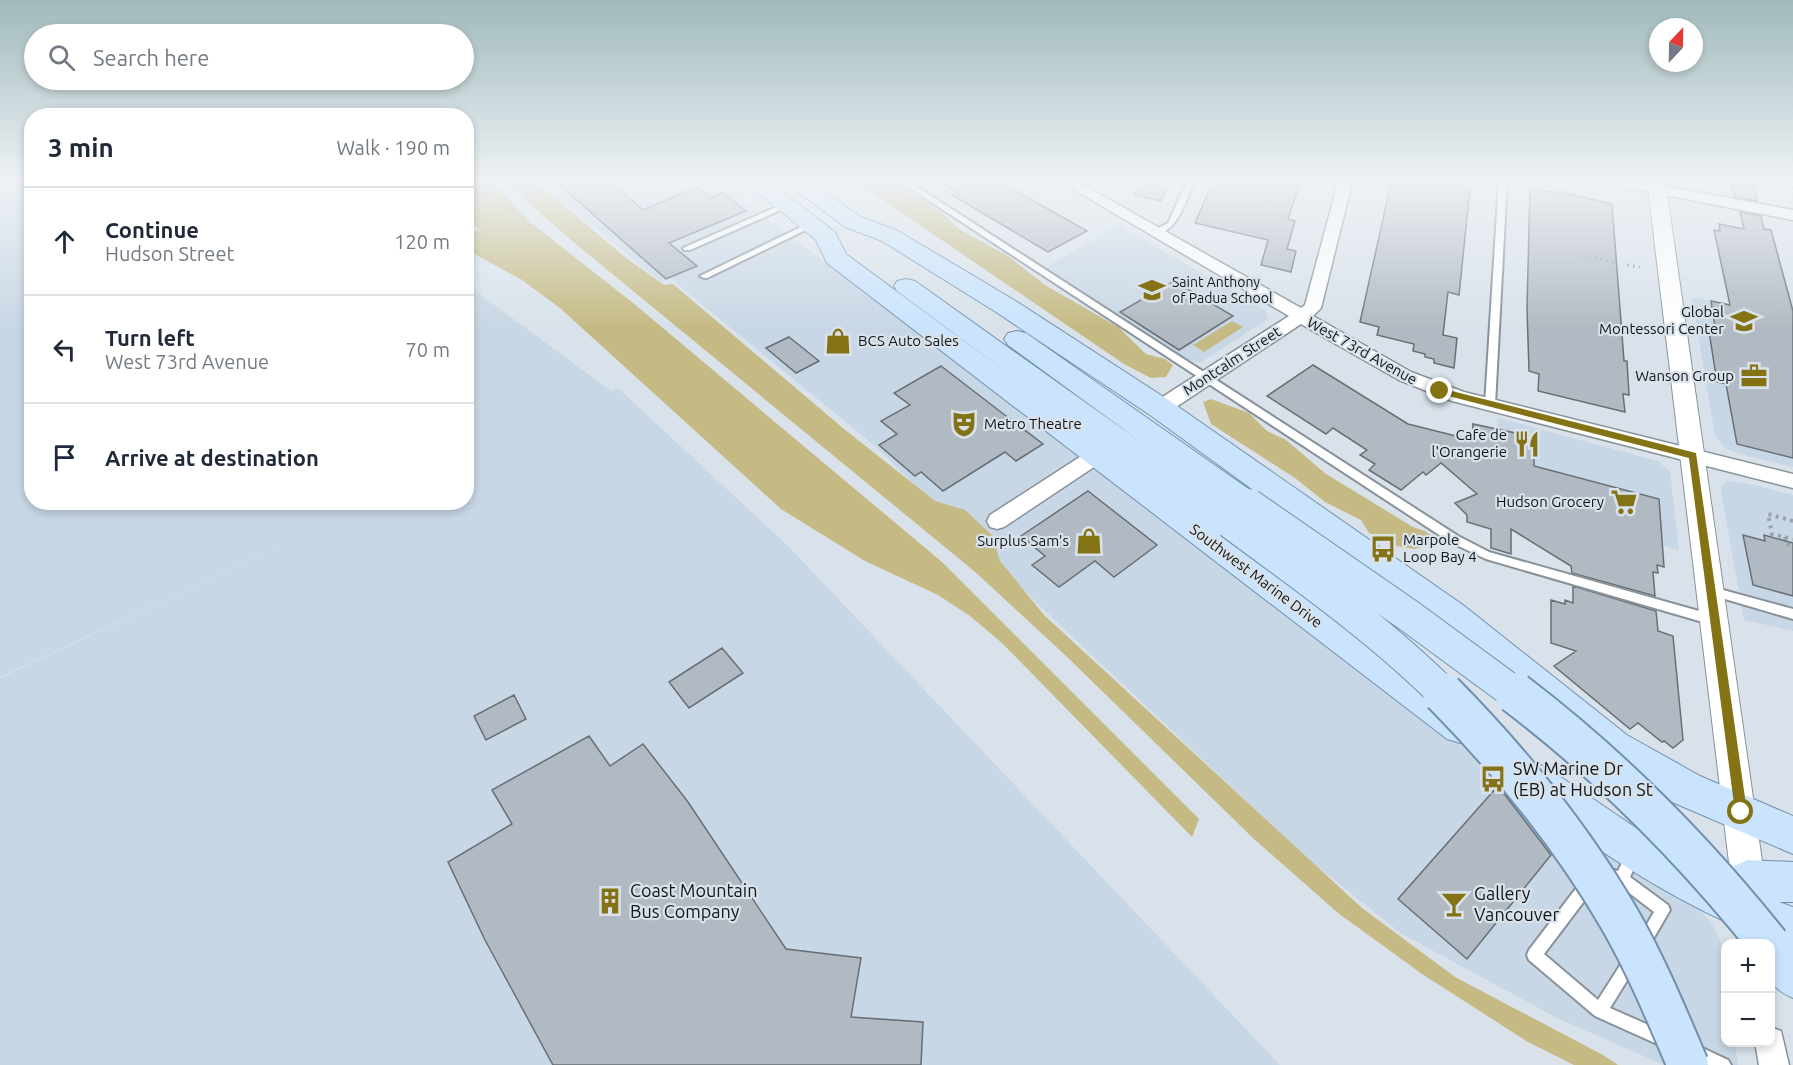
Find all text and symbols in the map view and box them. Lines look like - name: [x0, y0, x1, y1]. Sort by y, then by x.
- north arrow: [1649, 18, 1703, 72]
- search box: [24, 24, 474, 90]
- icon: search: [45, 41, 78, 74]
- text: Search here: [93, 45, 209, 70]
- text: 3 min: [48, 133, 114, 162]
- text: Walk · 190 m: [337, 136, 450, 159]
- text: Continue: [105, 217, 199, 242]
- icon: ahead: [48, 225, 81, 258]
- text: 120 m: [394, 230, 450, 253]
- text: Hudson Street: [105, 242, 234, 265]
- place label: Saint Anthony of Padua School: [1172, 274, 1273, 306]
- school or university icon: Saint Anthony of Padua School: [1137, 275, 1167, 305]
- place label: Global Montessori Center: [1599, 303, 1724, 337]
- school or university icon: Global Montessori Center: [1729, 306, 1759, 336]
- street label: West 73rd Avenue: [1304, 313, 1420, 388]
- street label: Montcalm Street: [1180, 323, 1284, 399]
- text: Turn left: [105, 325, 195, 350]
- shop icon: BCS Auto Sales: [823, 326, 853, 356]
- place label: BCS Auto Sales: [858, 332, 959, 349]
- icon: left: [48, 333, 81, 366]
- text: 70 m: [406, 338, 450, 361]
- text: West 73rd Avenue: [105, 350, 269, 373]
- office icon: Wanson Group: [1739, 361, 1769, 391]
- place label: Wanson Group: [1635, 367, 1734, 384]
- route end: [1426, 377, 1452, 403]
- theatre icon: Metro Theatre: [949, 409, 979, 439]
- place label: Metro Theatre: [984, 415, 1082, 432]
- place label: Cafe de l'Orangerie: [1432, 426, 1507, 460]
- restaurant icon: Cafe de l'Orangerie: [1512, 429, 1542, 459]
- icon: arrive: [48, 441, 81, 474]
- text: Arrive at destination: [105, 445, 319, 470]
- supermarket icon: Hudson Grocery: [1609, 487, 1639, 517]
- place label: Hudson Grocery: [1496, 493, 1604, 510]
- street label: Southwest Marine Drive: [1187, 520, 1326, 631]
- shop icon: Surplus Sam's: [1074, 526, 1104, 556]
- place label: Marpole Loop Bay 4: [1403, 531, 1477, 565]
- place label: Surplus Sam's: [977, 532, 1069, 549]
- bus stop icon: Marpole Loop Bay 4: [1368, 534, 1398, 564]
- place label: SW Marine Dr (EB) at Hudson St: [1513, 758, 1653, 800]
- bus stop icon: SW Marine Dr (EB) at Hudson St: [1478, 764, 1508, 794]
- route start: [1727, 798, 1753, 824]
- place label: Coast Mountain Bus Company: [630, 880, 757, 921]
- place label: Gallery Vancouver: [1474, 883, 1559, 924]
- building icon: Coast Mountain Bus Company: [595, 886, 625, 916]
- bar icon: Gallery Vancouver: [1439, 889, 1469, 919]
- map controls: [1721, 939, 1775, 1047]
- button: +: [1721, 939, 1775, 993]
- button: −: [1721, 993, 1775, 1047]

